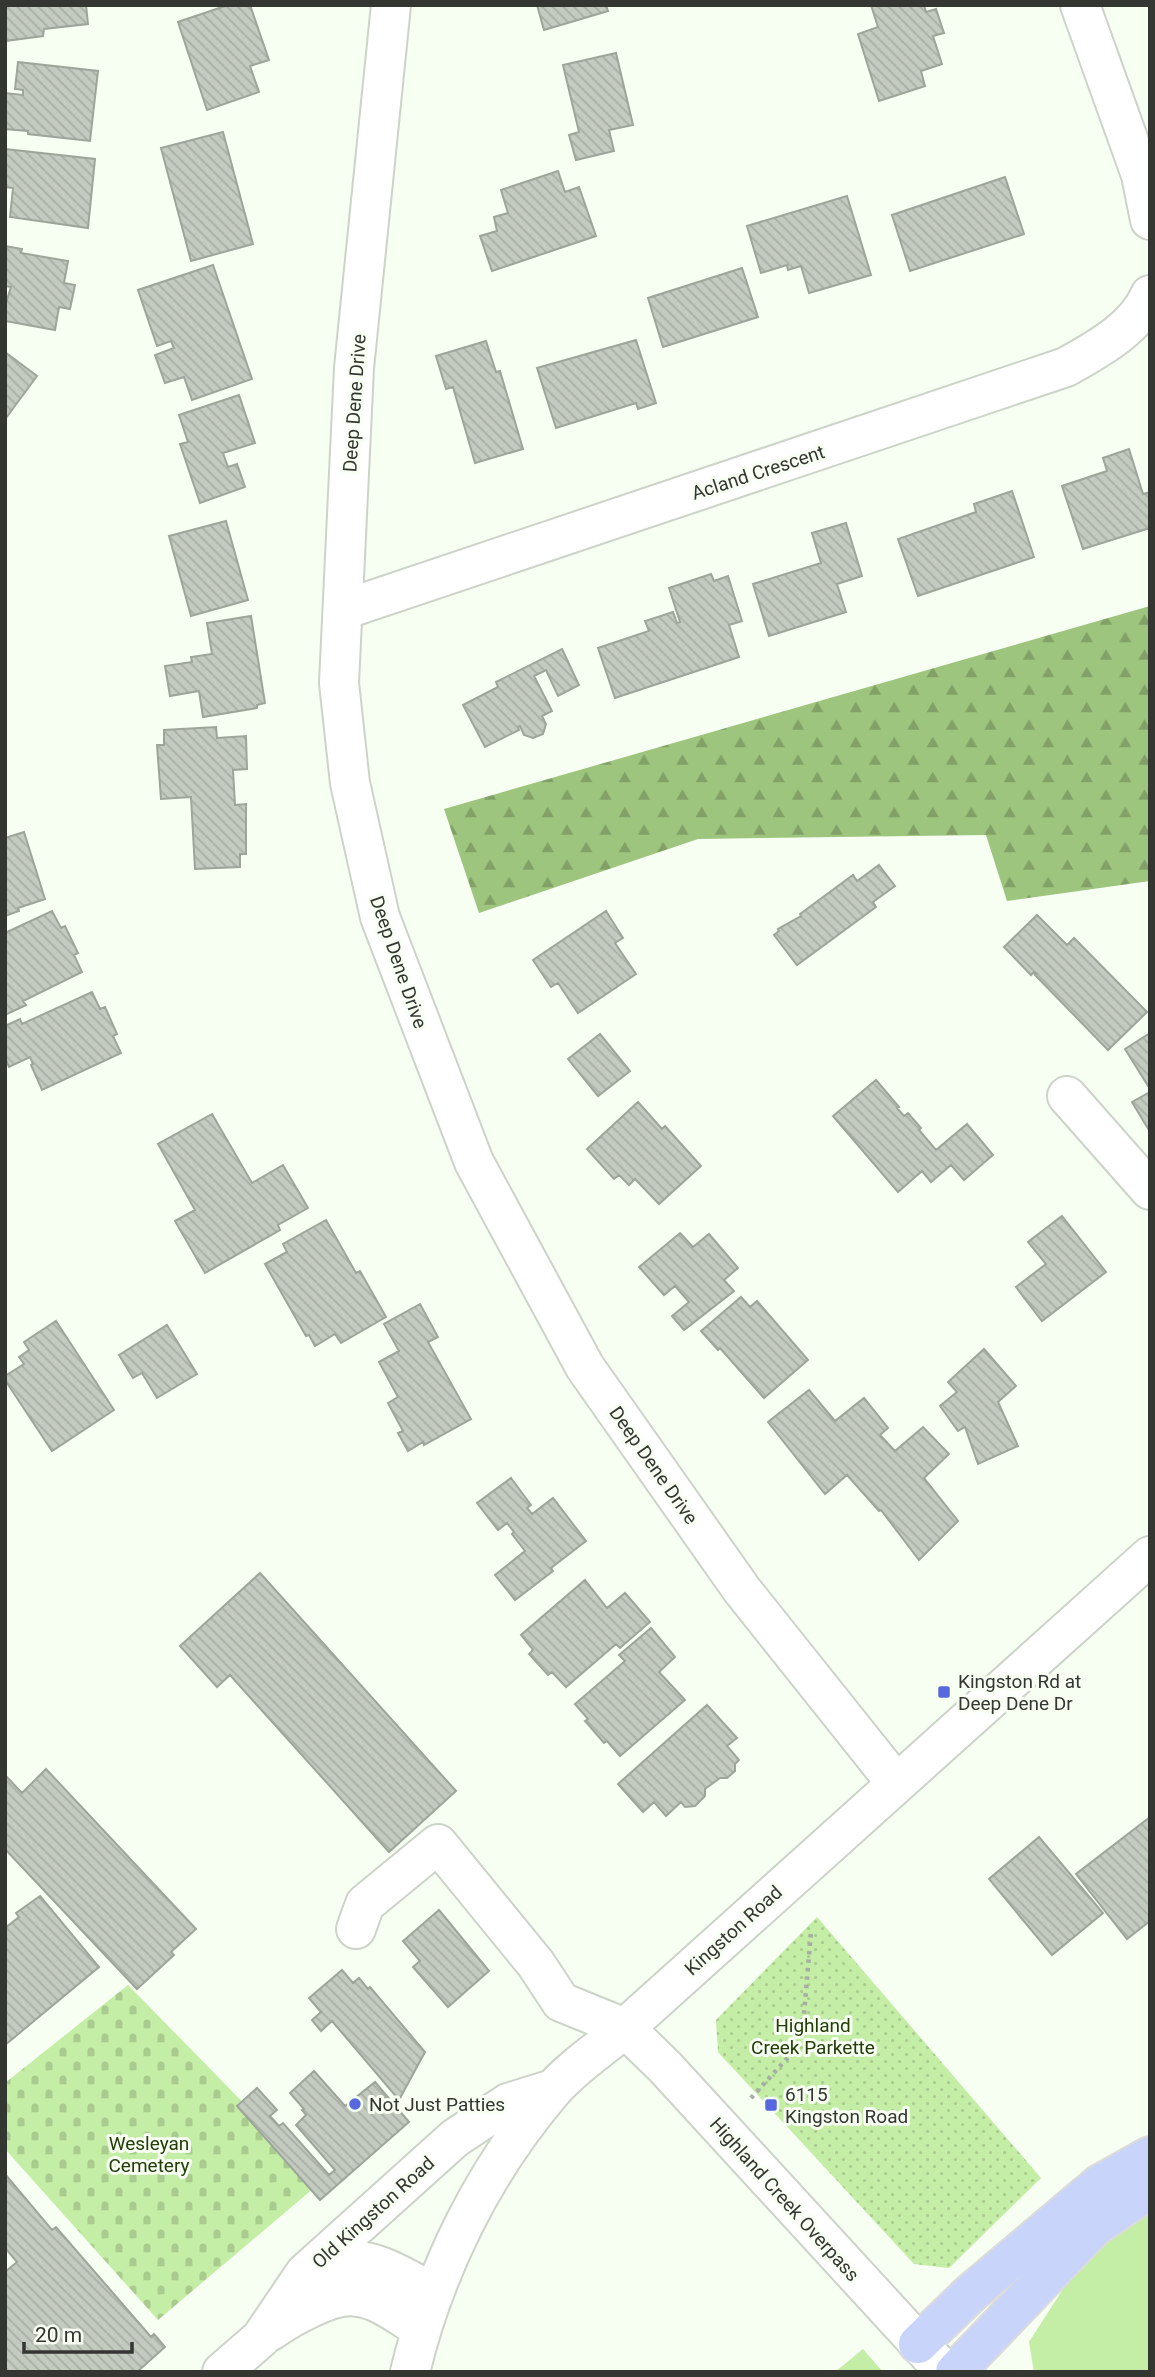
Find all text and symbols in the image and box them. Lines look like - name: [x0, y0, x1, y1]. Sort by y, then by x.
- street label: Deep Dene Drive: [338, 333, 371, 473]
- street label: Acland Crescent: [689, 440, 828, 505]
- street label: Deep Dene Drive: [365, 893, 432, 1031]
- street label: Deep Dene Drive: [604, 1402, 703, 1529]
- place label: Kingston Rd at Deep Dene Dr: [958, 1670, 1081, 1715]
- marker: Kingston Rd at Deep Dene Dr: [936, 1684, 952, 1700]
- street label: Kingston Road: [680, 1881, 787, 1980]
- park label: Highland Creek Parkette: [751, 2014, 875, 2059]
- place label: 6115 Kingston Road: [785, 2083, 908, 2128]
- place label: Not Just Patties: [369, 2093, 505, 2116]
- marker: Not Just Patties: [347, 2096, 363, 2112]
- marker: 6115 Kingston Road: [763, 2097, 779, 2113]
- street label: Highland Creek Overpass: [705, 2113, 864, 2286]
- park label: Wesleyan Cemetery: [108, 2132, 190, 2177]
- street label: Old Kingston Road: [308, 2152, 439, 2273]
- scale bar: [24, 2310, 133, 2354]
- text: 20 m: [35, 2323, 82, 2347]

